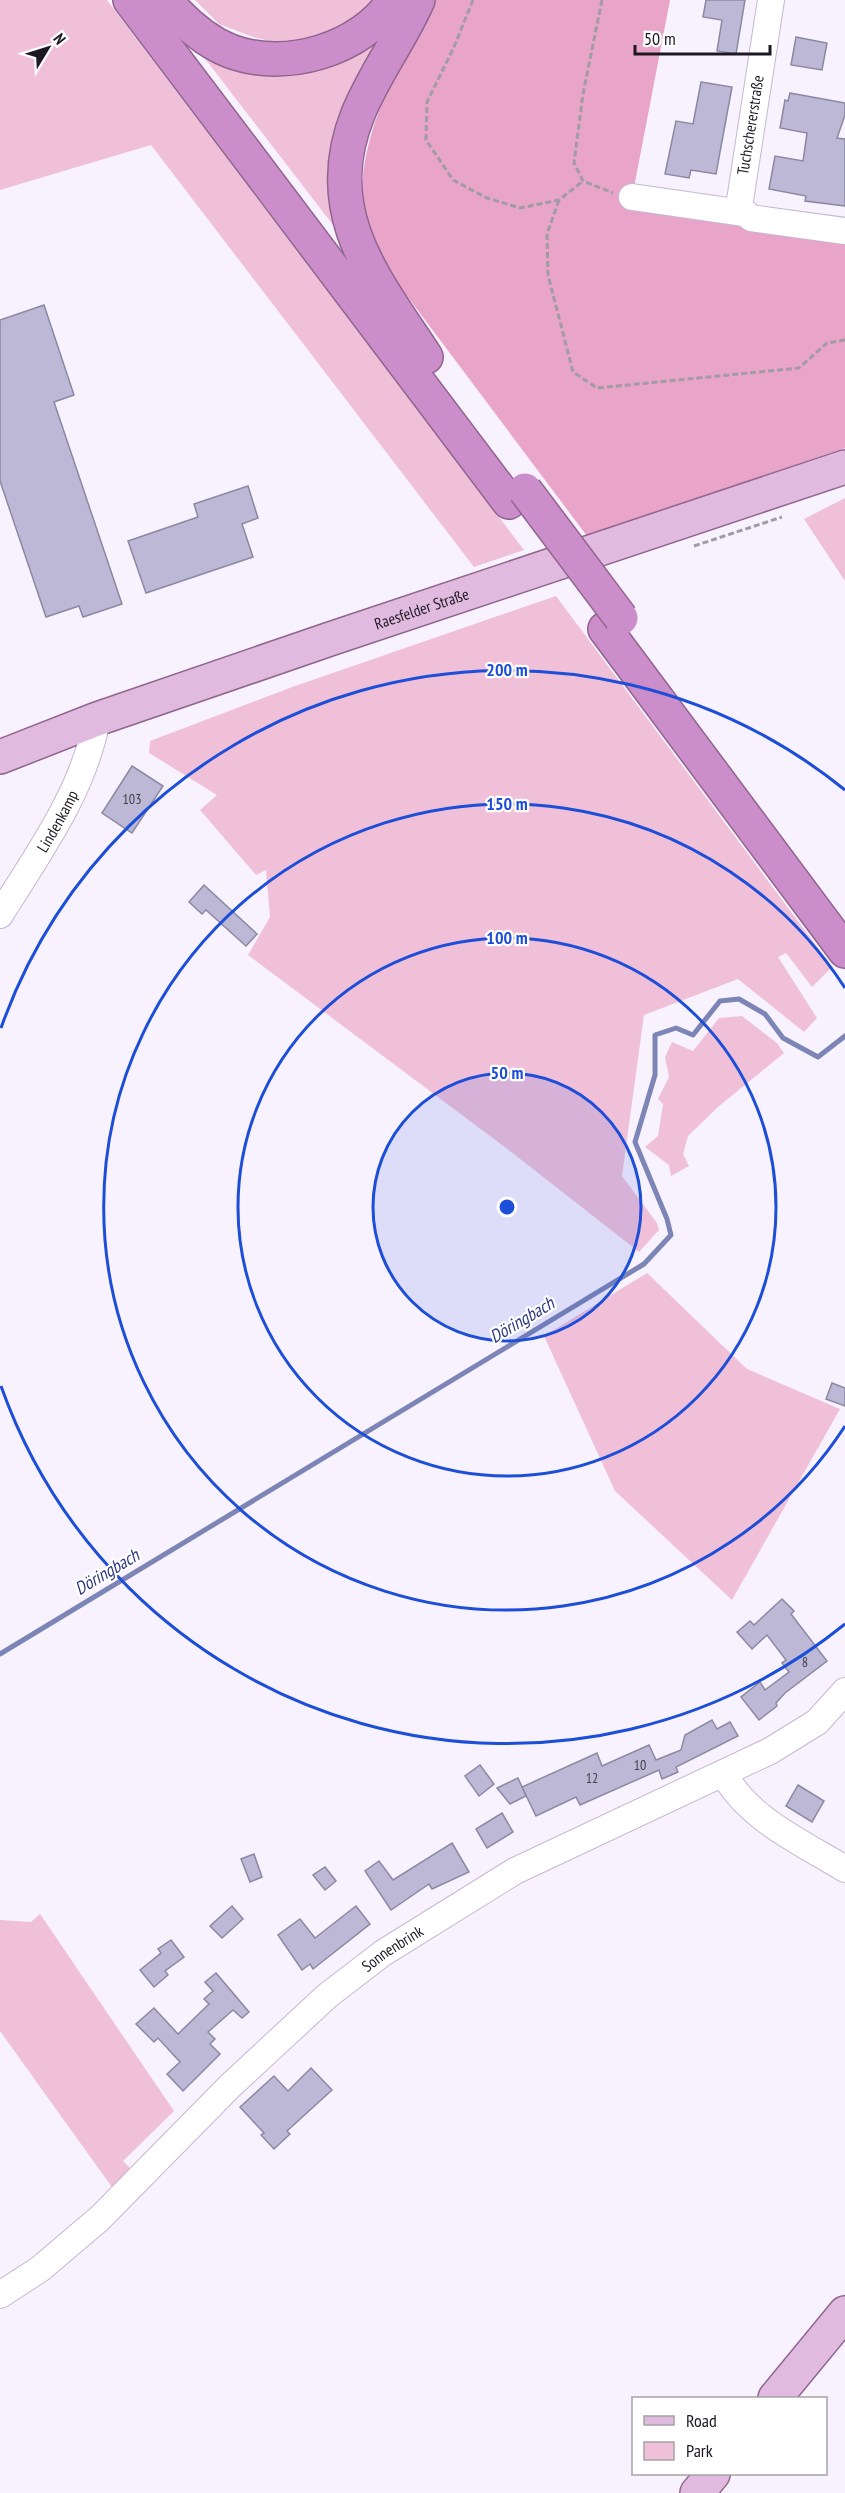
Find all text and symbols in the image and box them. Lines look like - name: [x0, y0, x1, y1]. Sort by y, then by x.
- north arrow: [18, 18, 78, 78]
- scale bar: [635, 18, 770, 56]
- text: 50 m: [644, 27, 676, 50]
- text: N: [49, 29, 70, 48]
- street label: Tuchschererstraße: [732, 74, 768, 176]
- street label: Raesfelder Straße: [372, 583, 471, 633]
- text: 200 m: [486, 658, 528, 681]
- street label: Lindenkamp: [32, 787, 82, 856]
- house number: 103: [123, 790, 141, 808]
- text: 150 m: [486, 792, 528, 815]
- text: 100 m: [486, 926, 528, 949]
- text: 50 m: [491, 1061, 523, 1084]
- centre of rings: [497, 1197, 517, 1217]
- water label: Döringbach: [485, 1291, 559, 1348]
- water label: Döringbach: [70, 1543, 144, 1600]
- house number: 8: [802, 1653, 808, 1671]
- house number: 10: [634, 1756, 646, 1774]
- house number: 12: [586, 1769, 598, 1787]
- street label: Sonnenbrink: [358, 1920, 427, 1976]
- legend: [632, 2397, 827, 2475]
- text: Road: [686, 2409, 717, 2432]
- text: Park: [686, 2439, 713, 2462]

